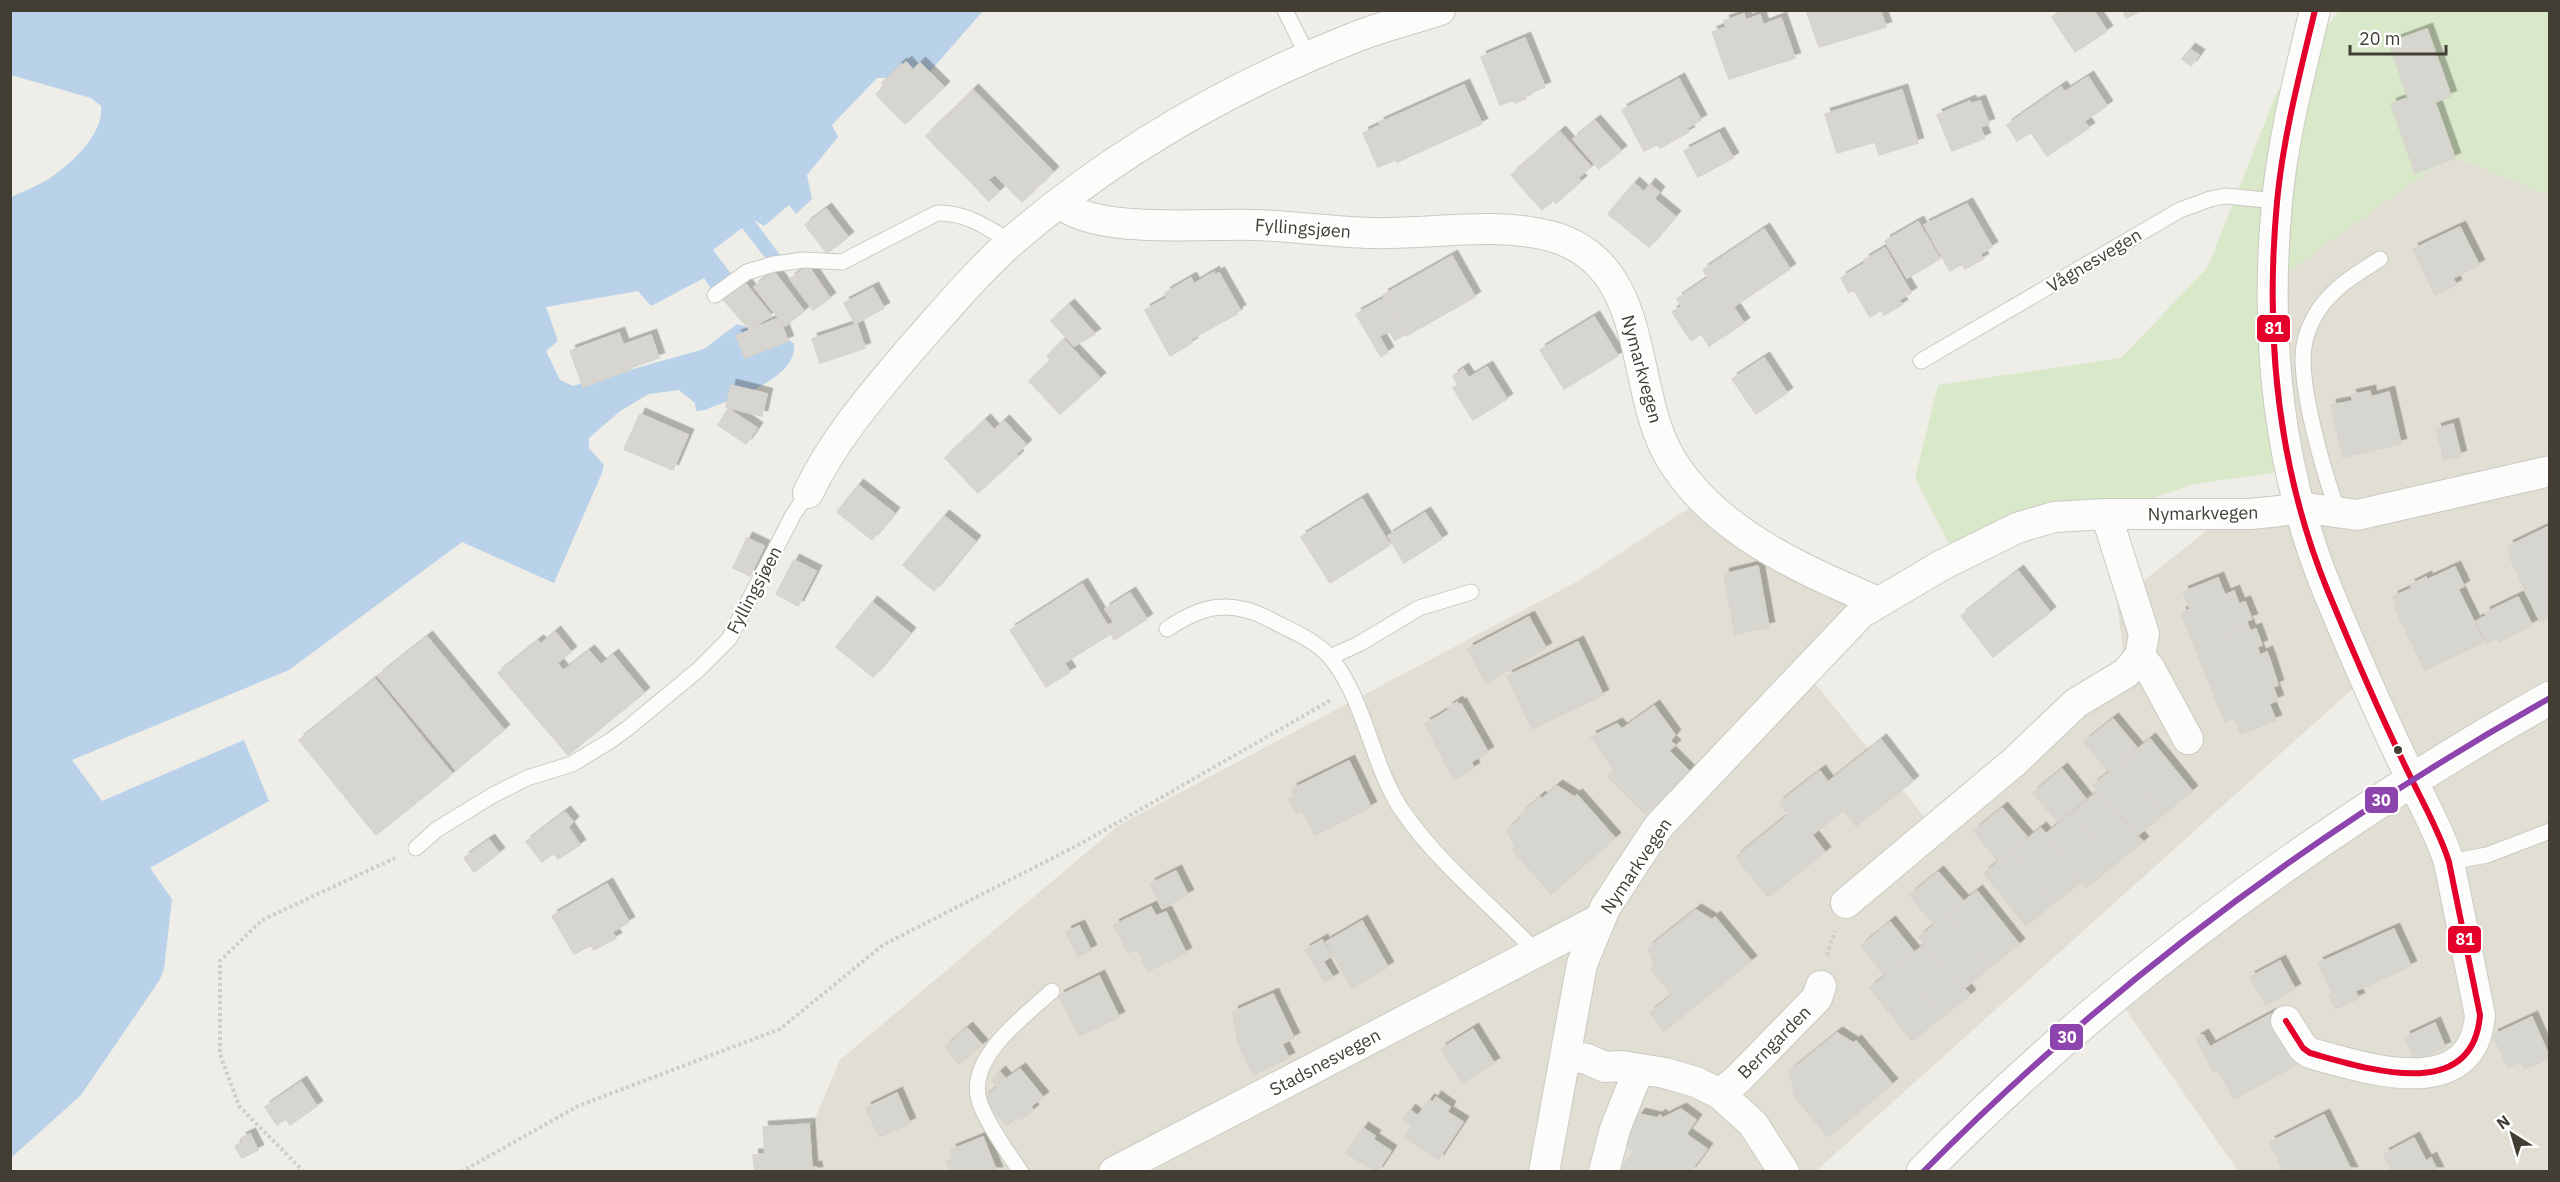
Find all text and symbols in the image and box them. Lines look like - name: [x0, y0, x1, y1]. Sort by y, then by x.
- scale bar: [2350, 18, 2446, 56]
- text: 20 m: [2359, 27, 2401, 50]
- street label: Fyllingsjøen: [1254, 213, 1352, 243]
- street label: Vågnesvegen: [2043, 223, 2145, 297]
- street label: Nymarkvegen: [1617, 312, 1667, 426]
- line badge: 81: [2256, 314, 2291, 343]
- text: 81: [2264, 318, 2284, 338]
- street label: Nymarkvegen: [2147, 501, 2259, 525]
- street label: Fyllingsjøen: [721, 542, 787, 638]
- unlabelled marker: [2392, 744, 2404, 756]
- line badge: 30: [2364, 786, 2399, 814]
- text: 30: [2371, 790, 2391, 810]
- street label: Nymarkvegen: [1595, 814, 1677, 918]
- line badge: 81: [2447, 925, 2482, 954]
- text: 81: [2455, 929, 2475, 949]
- street label: Berngarden: [1732, 1000, 1816, 1084]
- street label: Stadsnesvegen: [1266, 1023, 1384, 1101]
- line badge: 30: [2049, 1023, 2084, 1051]
- text: 30: [2057, 1027, 2077, 1047]
- north arrow: [2482, 1104, 2542, 1164]
- text: N: [2492, 1111, 2514, 1133]

